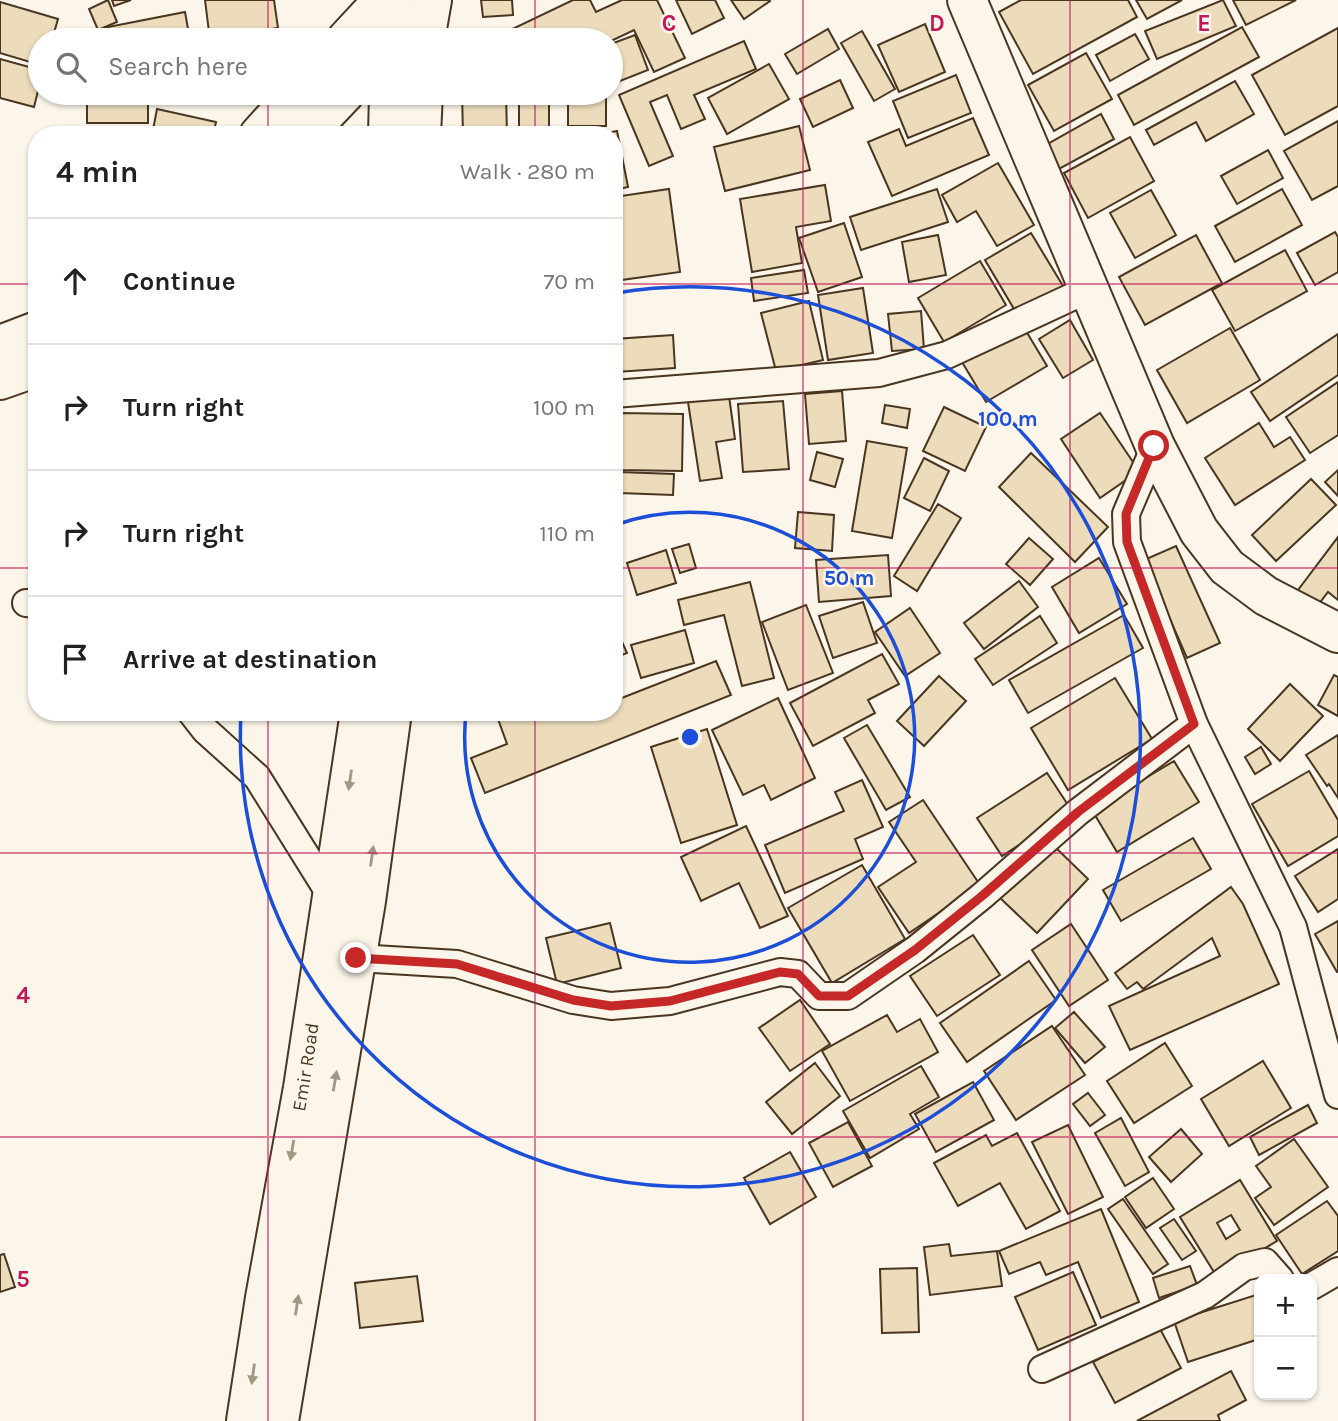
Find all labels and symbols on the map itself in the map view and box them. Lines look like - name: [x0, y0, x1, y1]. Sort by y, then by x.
- text: C: [662, 10, 676, 37]
- text: D: [929, 10, 945, 37]
- text: E: [1197, 10, 1211, 37]
- text: 100 m: [978, 407, 1038, 431]
- route start: [1138, 430, 1169, 461]
- text: 50 m: [824, 566, 874, 590]
- centre of rings: [678, 725, 702, 749]
- one-way arrow: [344, 769, 355, 791]
- one-way arrow: [367, 845, 378, 867]
- route end: [340, 942, 371, 973]
- text: 4: [16, 982, 30, 1009]
- street label: Emir Road: [288, 1021, 324, 1113]
- one-way arrow: [330, 1070, 341, 1092]
- one-way arrow: [286, 1139, 297, 1161]
- text: 5: [16, 1266, 30, 1293]
- one-way arrow: [292, 1294, 303, 1316]
- one-way arrow: [247, 1363, 258, 1385]

